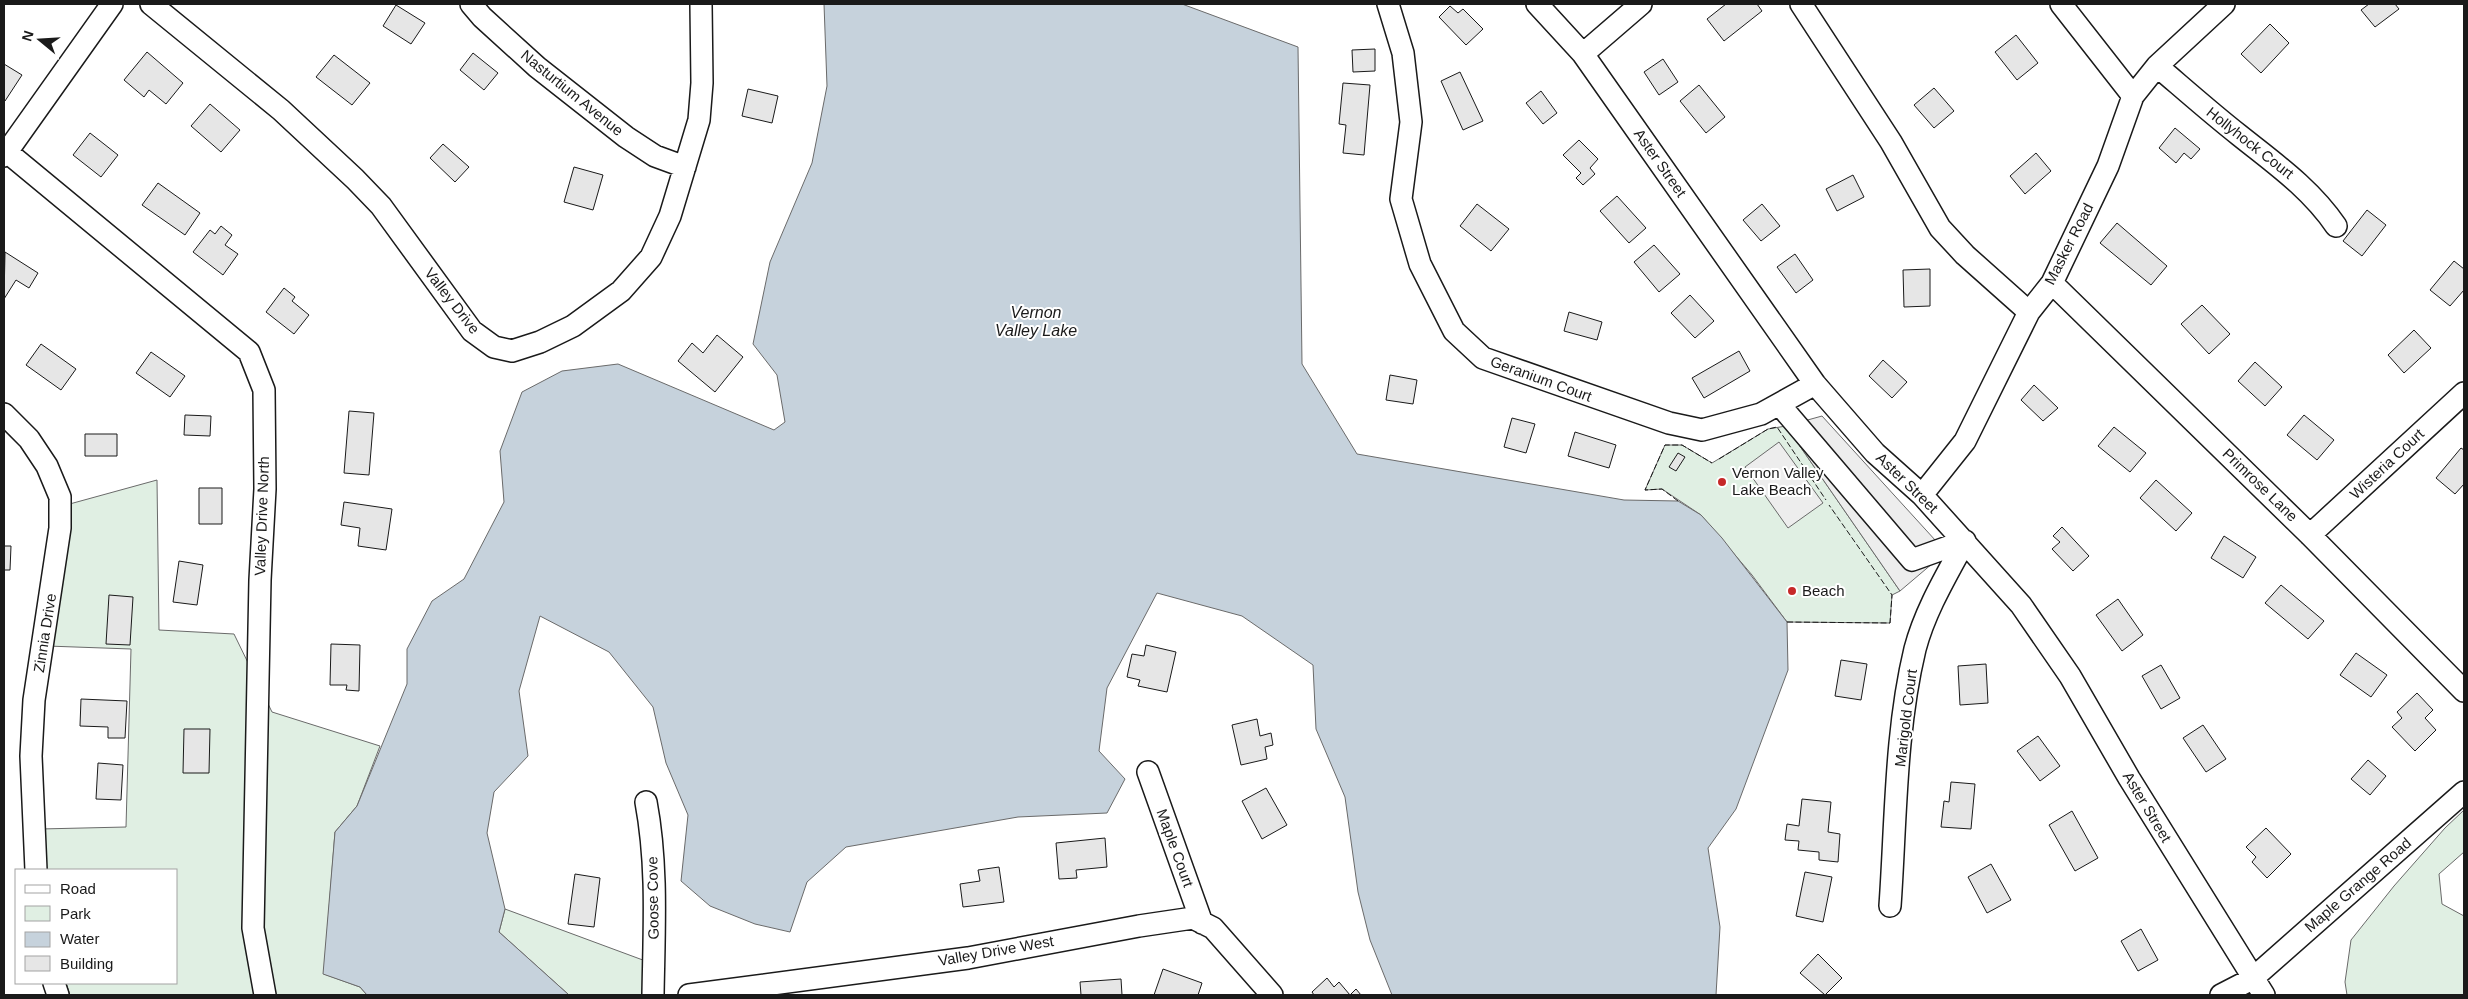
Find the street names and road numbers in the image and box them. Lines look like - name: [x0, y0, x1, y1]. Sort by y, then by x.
- street label: Nasturtium Avenue: [518, 46, 627, 139]
- street label: Hollyhock Court: [2203, 103, 2298, 182]
- street label: Aster Street: [1631, 125, 1691, 201]
- street label: Masker Road: [2041, 200, 2096, 287]
- street label: Valley Drive: [421, 264, 483, 337]
- street label: Geranium Court: [1488, 352, 1595, 405]
- street label: Wisteria Court: [2346, 424, 2428, 502]
- street label: Primrose Lane: [2219, 445, 2301, 525]
- street label: Aster Street: [1873, 449, 1942, 517]
- street label: Valley Drive North: [251, 456, 272, 576]
- street label: Zinnia Drive: [30, 592, 59, 674]
- street label: Marigold Court: [1891, 667, 1920, 768]
- street label: Aster Street: [2120, 768, 2176, 846]
- street label: Maple Court: [1154, 807, 1198, 890]
- street label: Maple Grange Road: [2301, 834, 2414, 935]
- street label: Goose Cove: [643, 856, 662, 940]
- street label: Valley Drive West: [937, 932, 1056, 969]

